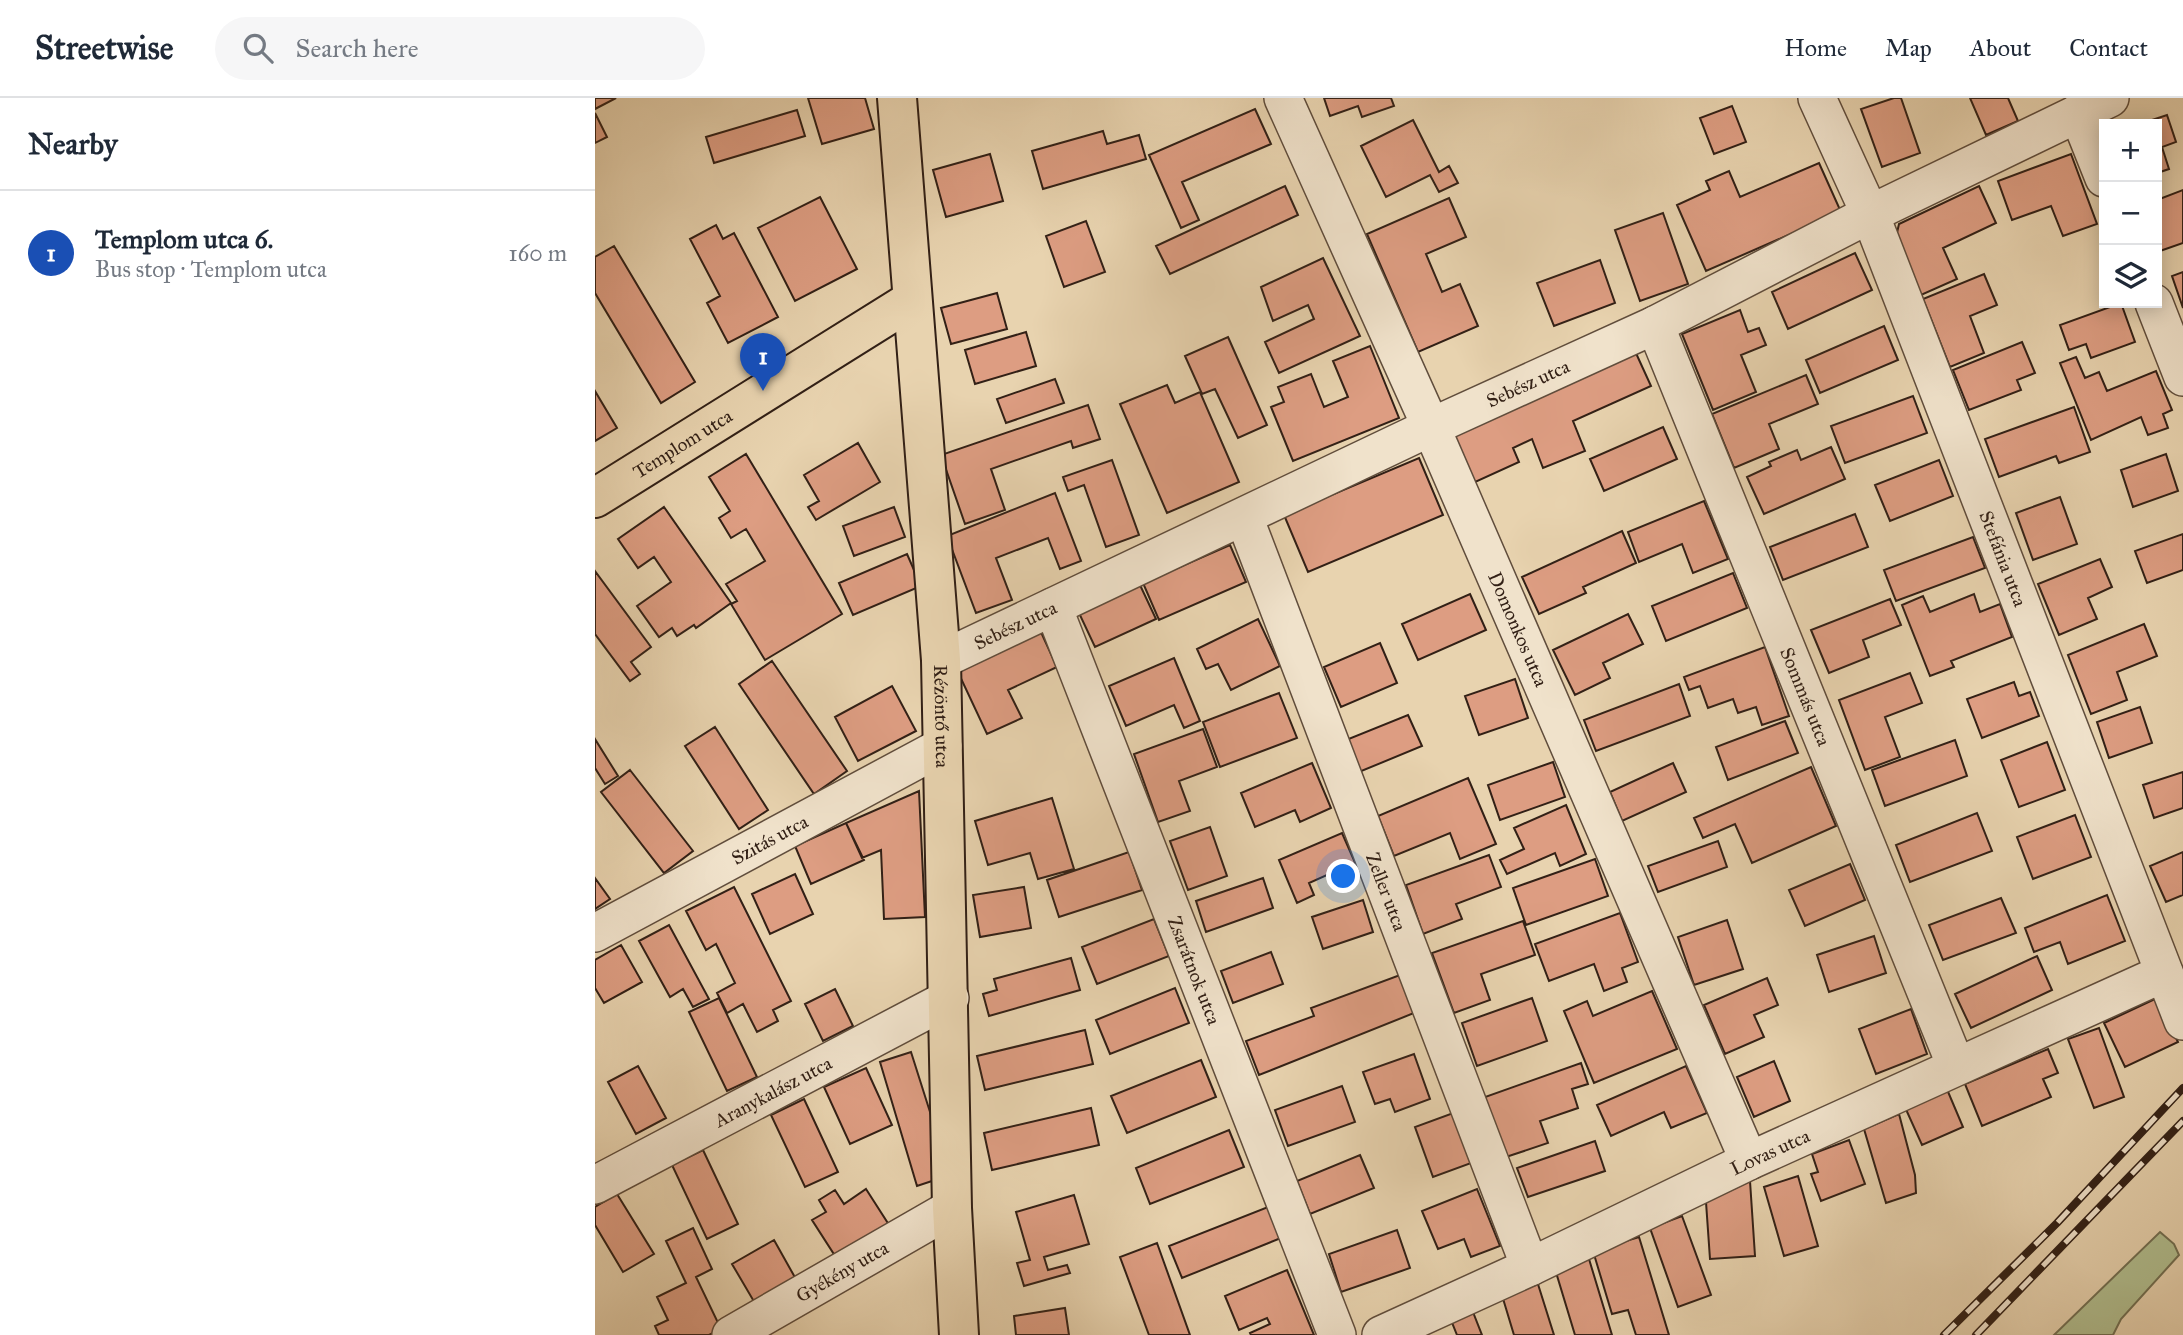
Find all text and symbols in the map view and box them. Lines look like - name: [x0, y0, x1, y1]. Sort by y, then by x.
- search box: [215, 17, 705, 80]
- text: Streetwise: [35, 28, 173, 68]
- icon: search: [239, 29, 277, 67]
- text: Search here: [295, 32, 418, 64]
- text: Home: [1784, 33, 1847, 63]
- text: Map: [1885, 33, 1932, 63]
- text: About: [1970, 33, 2031, 63]
- text: Contact: [2069, 33, 2148, 63]
- map controls: [2099, 119, 2162, 308]
- button: +: [2099, 119, 2162, 182]
- text: Nearby: [28, 126, 118, 162]
- button: −: [2099, 182, 2162, 245]
- text: Templom utca 6.: [95, 223, 273, 255]
- text: 1: [46, 239, 56, 267]
- text: 160 m: [509, 239, 567, 267]
- button: layers: [2099, 245, 2162, 308]
- text: Bus stop · Templom utca: [95, 255, 327, 283]
- pin: 1: [740, 333, 786, 391]
- street label: Sebész utca: [1483, 354, 1574, 412]
- street label: Templom utca: [629, 403, 737, 483]
- street label: Stefánia utca: [1975, 507, 2033, 610]
- street label: Domonkos utca: [1484, 568, 1554, 691]
- street label: Sebész utca: [970, 595, 1061, 654]
- street label: Sommás utca: [1776, 644, 1837, 750]
- street label: Rézöntő utca: [930, 664, 955, 769]
- street label: Szitás utca: [727, 809, 813, 869]
- street label: Zeller utca: [1362, 849, 1413, 935]
- your location: [1326, 859, 1360, 893]
- street label: Zsarátnok utca: [1163, 913, 1227, 1029]
- street label: Aranykalász utca: [709, 1051, 836, 1132]
- street label: Lovas utca: [1727, 1123, 1814, 1180]
- street label: Gyékény utca: [792, 1235, 893, 1307]

